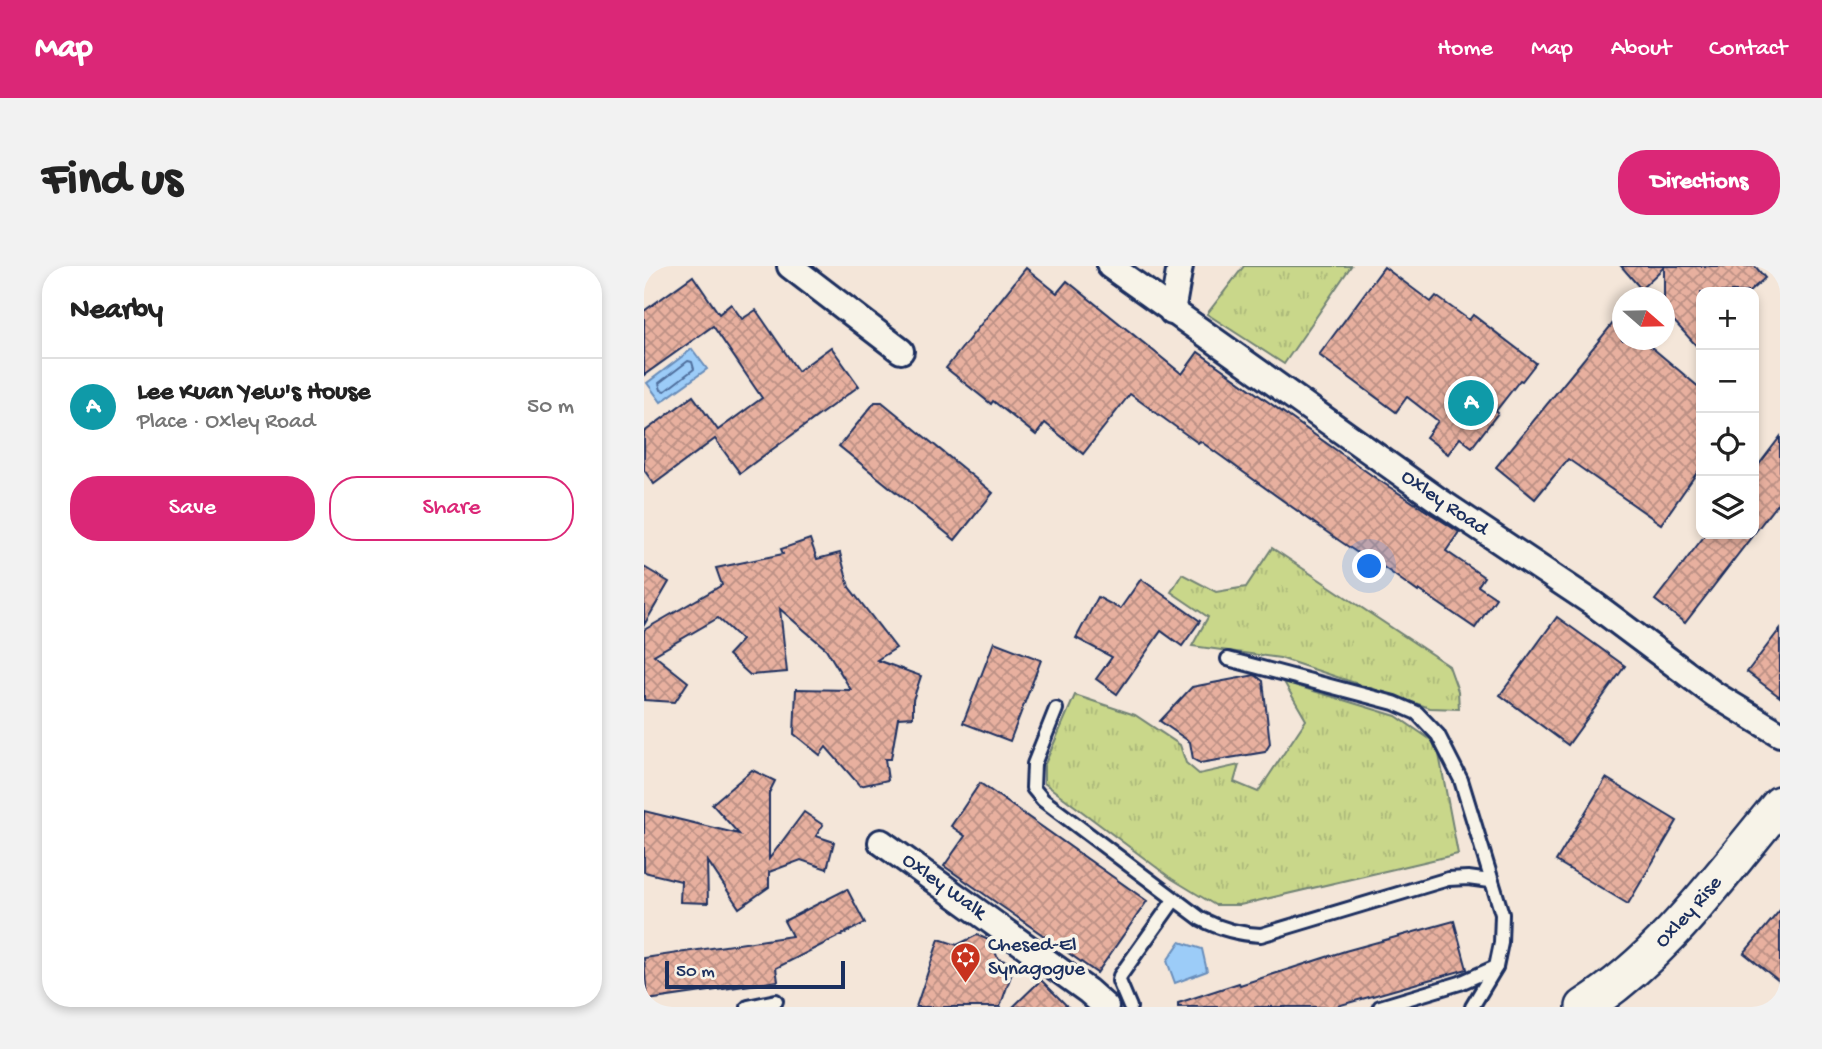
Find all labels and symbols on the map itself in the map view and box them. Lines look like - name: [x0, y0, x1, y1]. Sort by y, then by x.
- north arrow: [1612, 287, 1675, 350]
- pin: A: [1448, 377, 1494, 429]
- street label: Oxley Road: [1396, 465, 1494, 543]
- your location: [1352, 549, 1386, 583]
- street label: Oxley Walk: [896, 848, 993, 927]
- street label: Oxley Rise: [1651, 870, 1729, 954]
- place label: Chesed-El Synagogue: [988, 934, 1086, 983]
- synagogue icon: Chesed-El Synagogue: [948, 941, 982, 985]
- scale bar: [665, 958, 845, 990]

